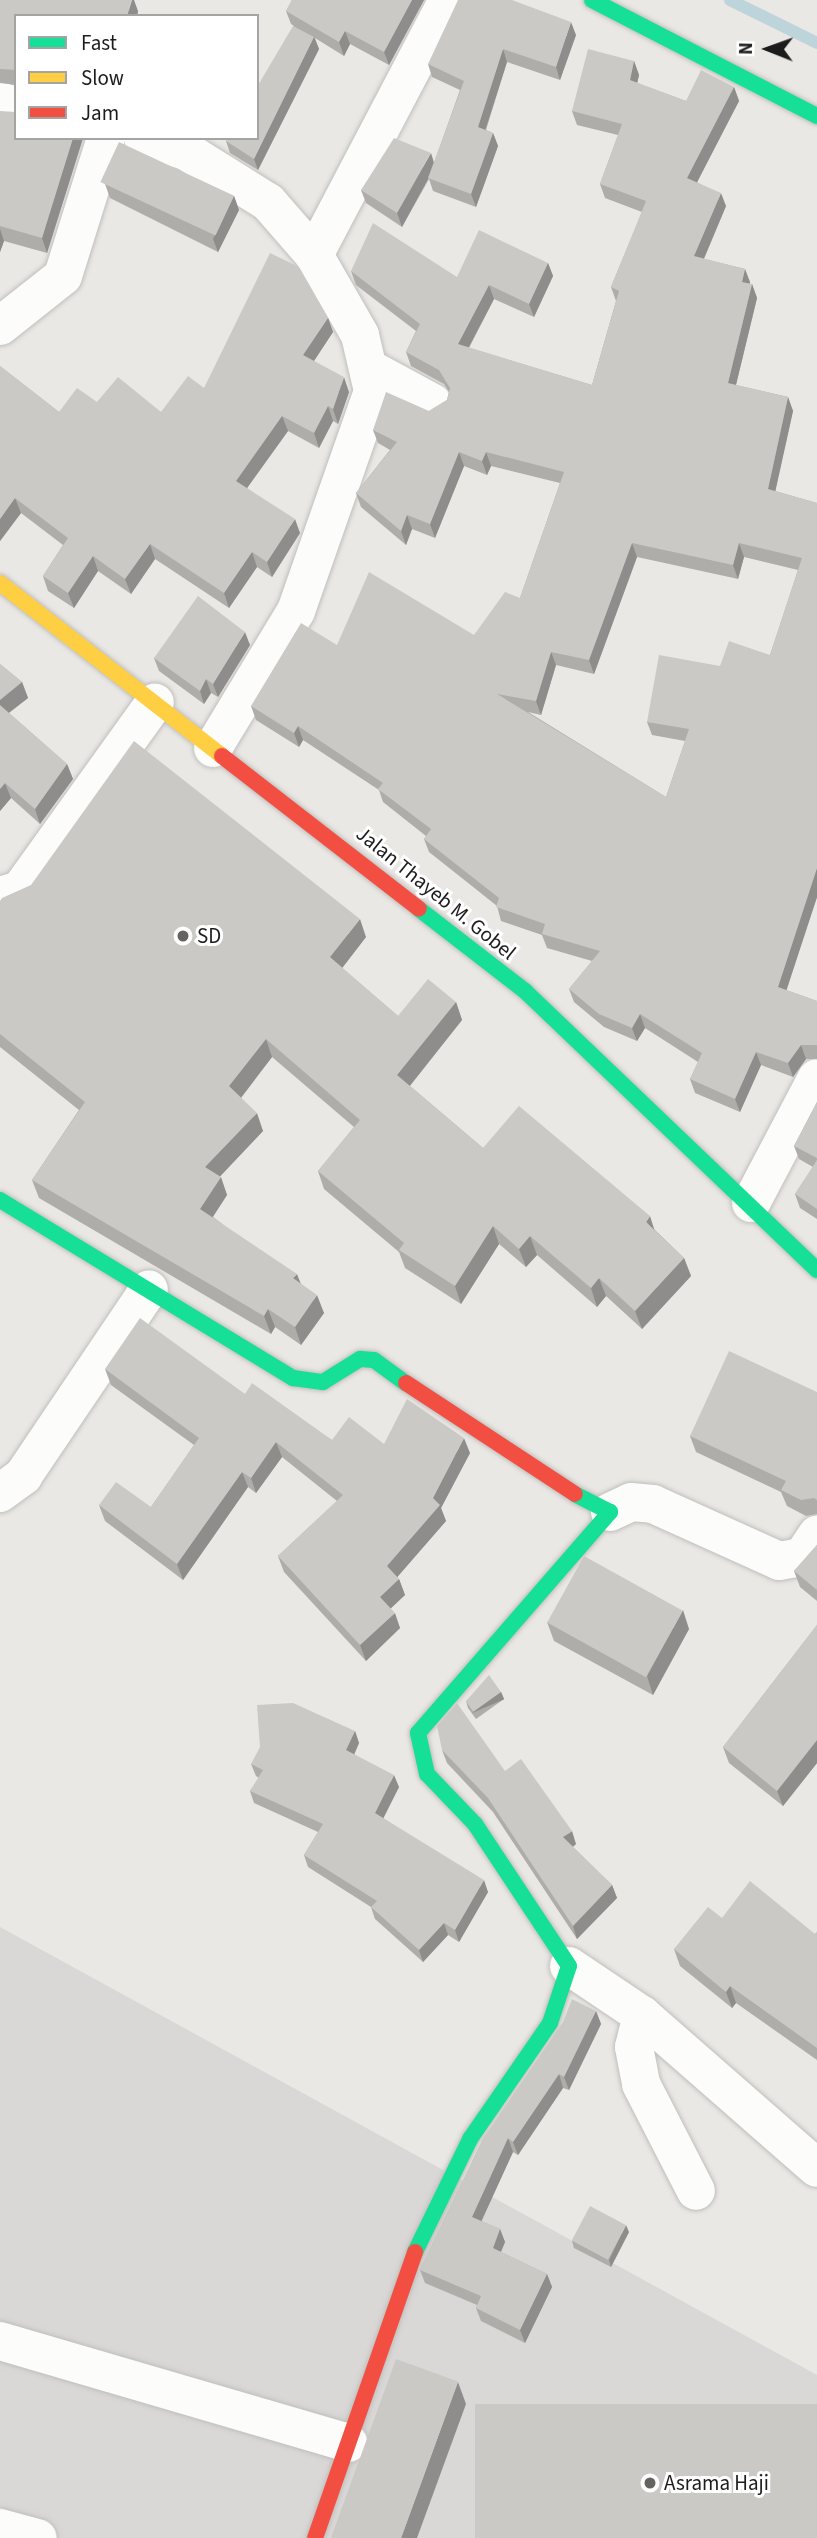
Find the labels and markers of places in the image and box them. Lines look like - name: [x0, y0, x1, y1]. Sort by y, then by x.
- place label: SD: [197, 923, 221, 949]
- marker: SD: [175, 928, 191, 944]
- place label: Asrama Haji: [664, 2470, 769, 2496]
- marker: Asrama Haji: [642, 2475, 658, 2491]

